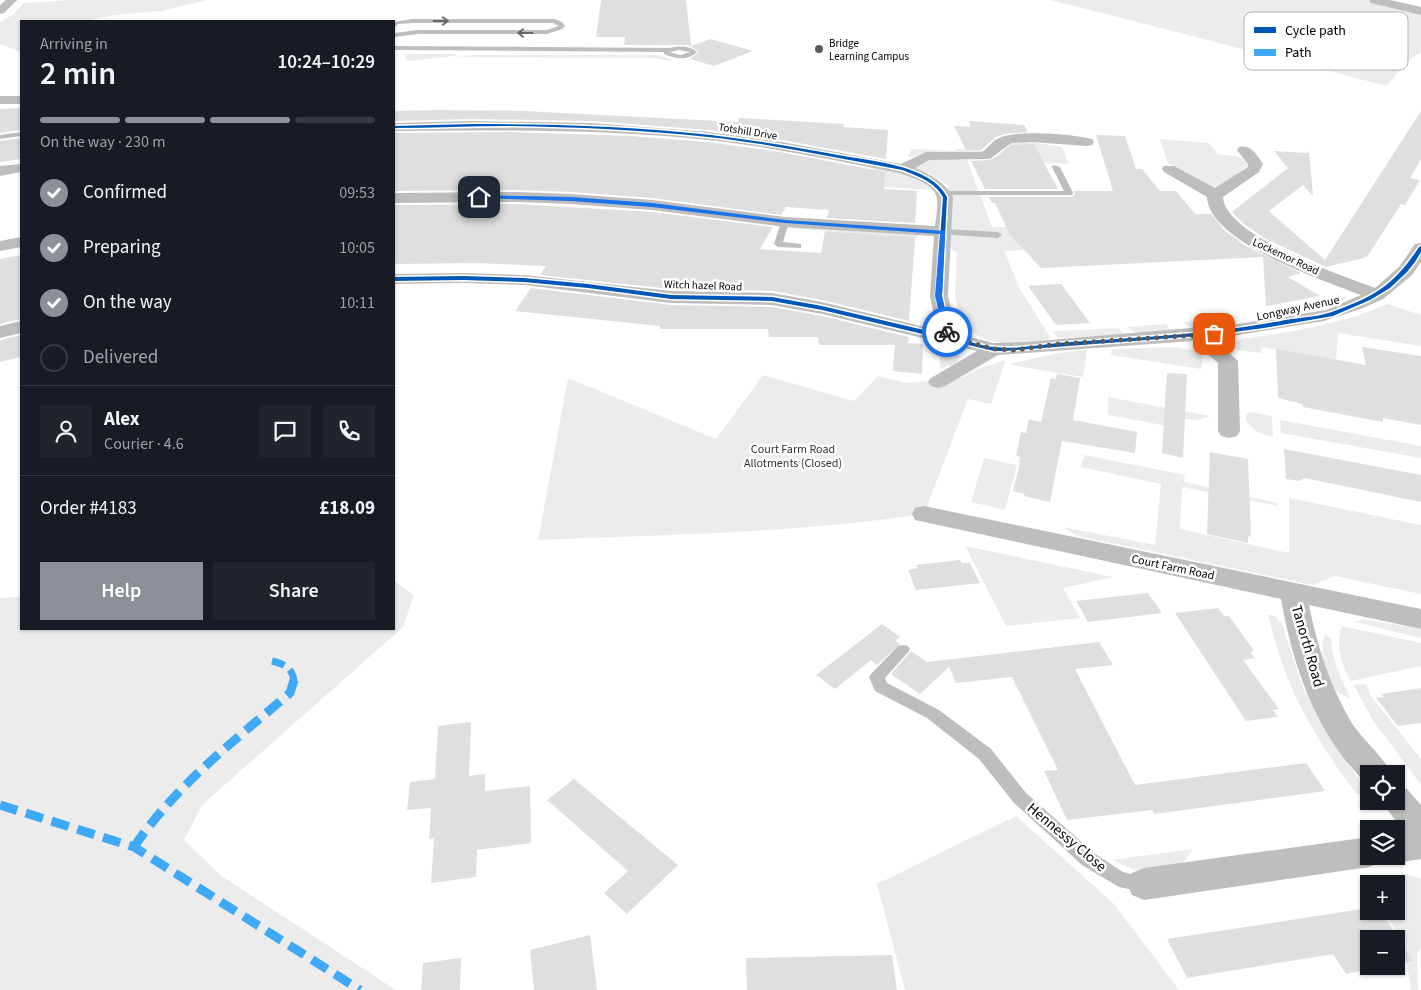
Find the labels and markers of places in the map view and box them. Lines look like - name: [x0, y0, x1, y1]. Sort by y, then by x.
- place label: Bridge Learning Campus: [829, 36, 909, 64]
- marker: Bridge Learning Campus: [813, 43, 825, 55]
- pin: [458, 176, 500, 218]
- pin: [1193, 313, 1235, 355]

